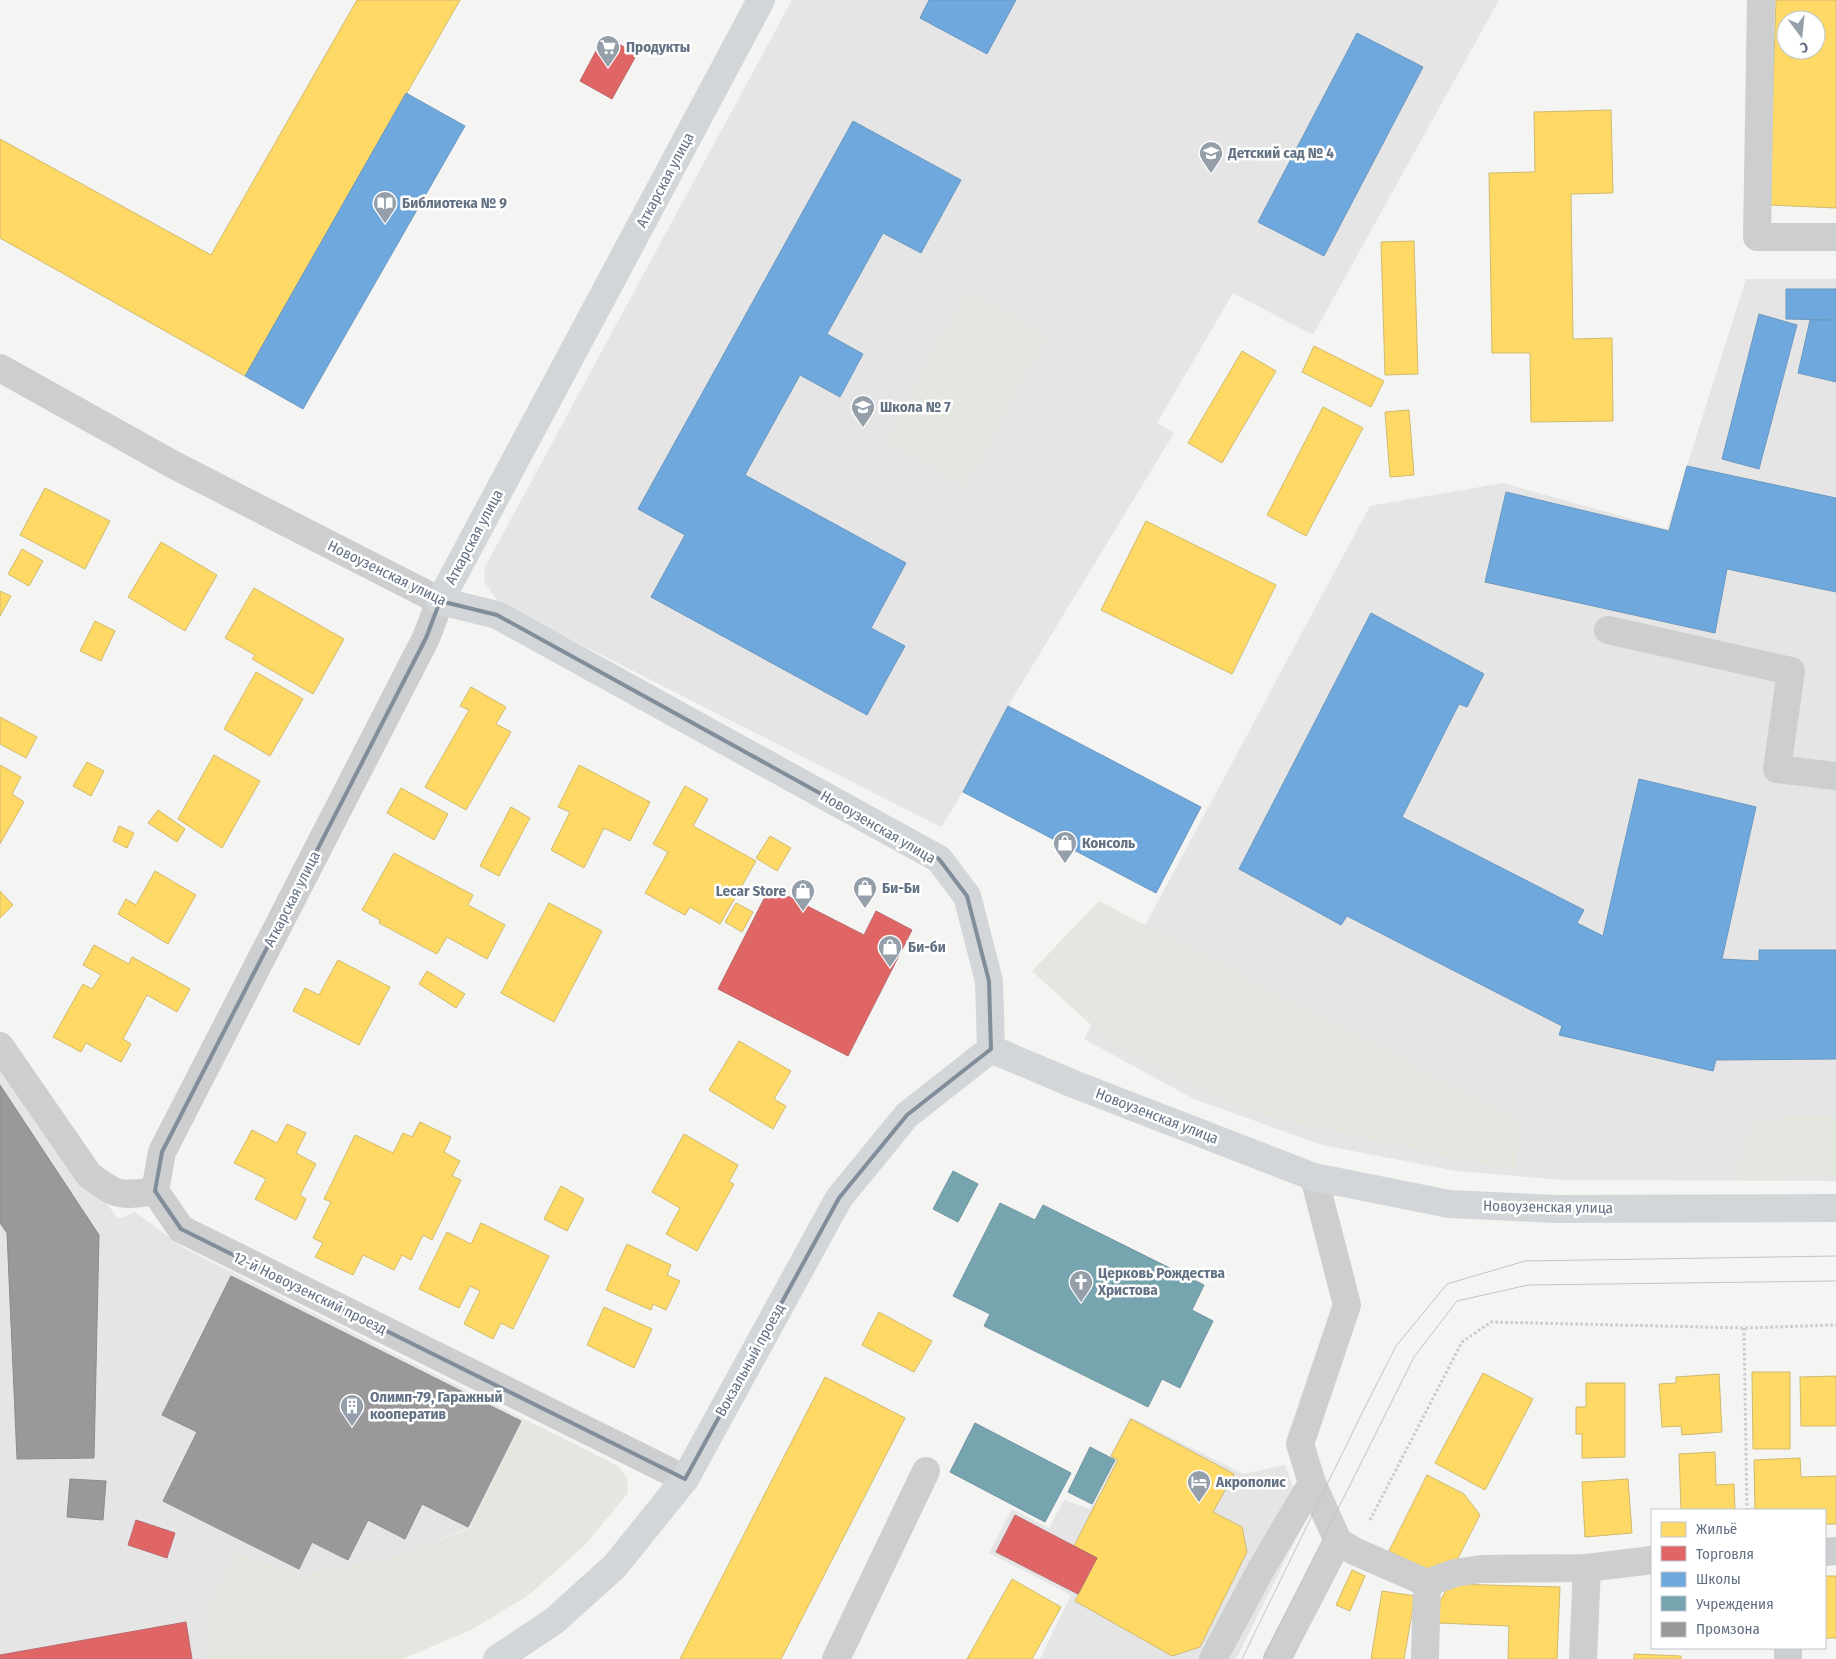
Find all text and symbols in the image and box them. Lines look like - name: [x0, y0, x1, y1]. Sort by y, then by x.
- north arrow: [1776, 10, 1826, 60]
- supermarket icon: Продукты: [595, 34, 621, 68]
- place label: Продукты: [626, 38, 690, 56]
- text: С: [1798, 38, 1810, 56]
- street label: Аткарская улица: [632, 129, 698, 231]
- school or university icon: Детский сад № 4: [1198, 140, 1224, 174]
- place label: Детский сад № 4: [1227, 144, 1334, 162]
- library icon: Библиотека № 9: [372, 190, 398, 224]
- place label: Библиотека № 9: [402, 194, 507, 212]
- school or university icon: Школа № 7: [850, 394, 876, 428]
- place label: Школа № 7: [880, 398, 951, 416]
- street label: Аткарская улица: [441, 486, 507, 588]
- street label: Новоузенская улица: [325, 536, 449, 610]
- street label: Новоузенская улица: [817, 787, 939, 867]
- shop icon: Консоль: [1052, 830, 1078, 864]
- place label: Консоль: [1082, 834, 1135, 852]
- street label: Аткарская улица: [260, 848, 324, 950]
- shop icon: Би-Би: [852, 875, 878, 909]
- shop icon: Lecar Store: [790, 878, 816, 912]
- place label: Би-Би: [882, 879, 920, 897]
- place label: Lecar Store: [716, 882, 786, 900]
- shop icon: Би-би: [877, 934, 903, 968]
- place label: Би-би: [908, 938, 946, 956]
- street label: Новоузенская улица: [1093, 1084, 1221, 1148]
- street label: Новоузенская улица: [1483, 1197, 1613, 1217]
- street label: 12-й Новоузенский проезд: [230, 1248, 390, 1338]
- place label: Церковь Рождества Христова: [1097, 1264, 1226, 1299]
- church icon: Церковь Рождества Христова: [1068, 1269, 1094, 1303]
- street label: Вокзальный проезд: [712, 1300, 788, 1420]
- place label: Олимп-79, Гаражный кооператив: [370, 1388, 502, 1423]
- building icon: Олимп-79, Гаражный кооператив: [339, 1393, 365, 1427]
- hotel icon: Акрополис: [1186, 1469, 1212, 1503]
- place label: Акрополис: [1215, 1473, 1286, 1491]
- legend: [1651, 1509, 1826, 1649]
- text: Жильё: [1696, 1520, 1737, 1538]
- text: Торговля: [1696, 1545, 1754, 1563]
- text: Школы: [1696, 1570, 1741, 1588]
- text: Учреждения: [1695, 1595, 1774, 1613]
- text: Промзона: [1696, 1620, 1760, 1638]

